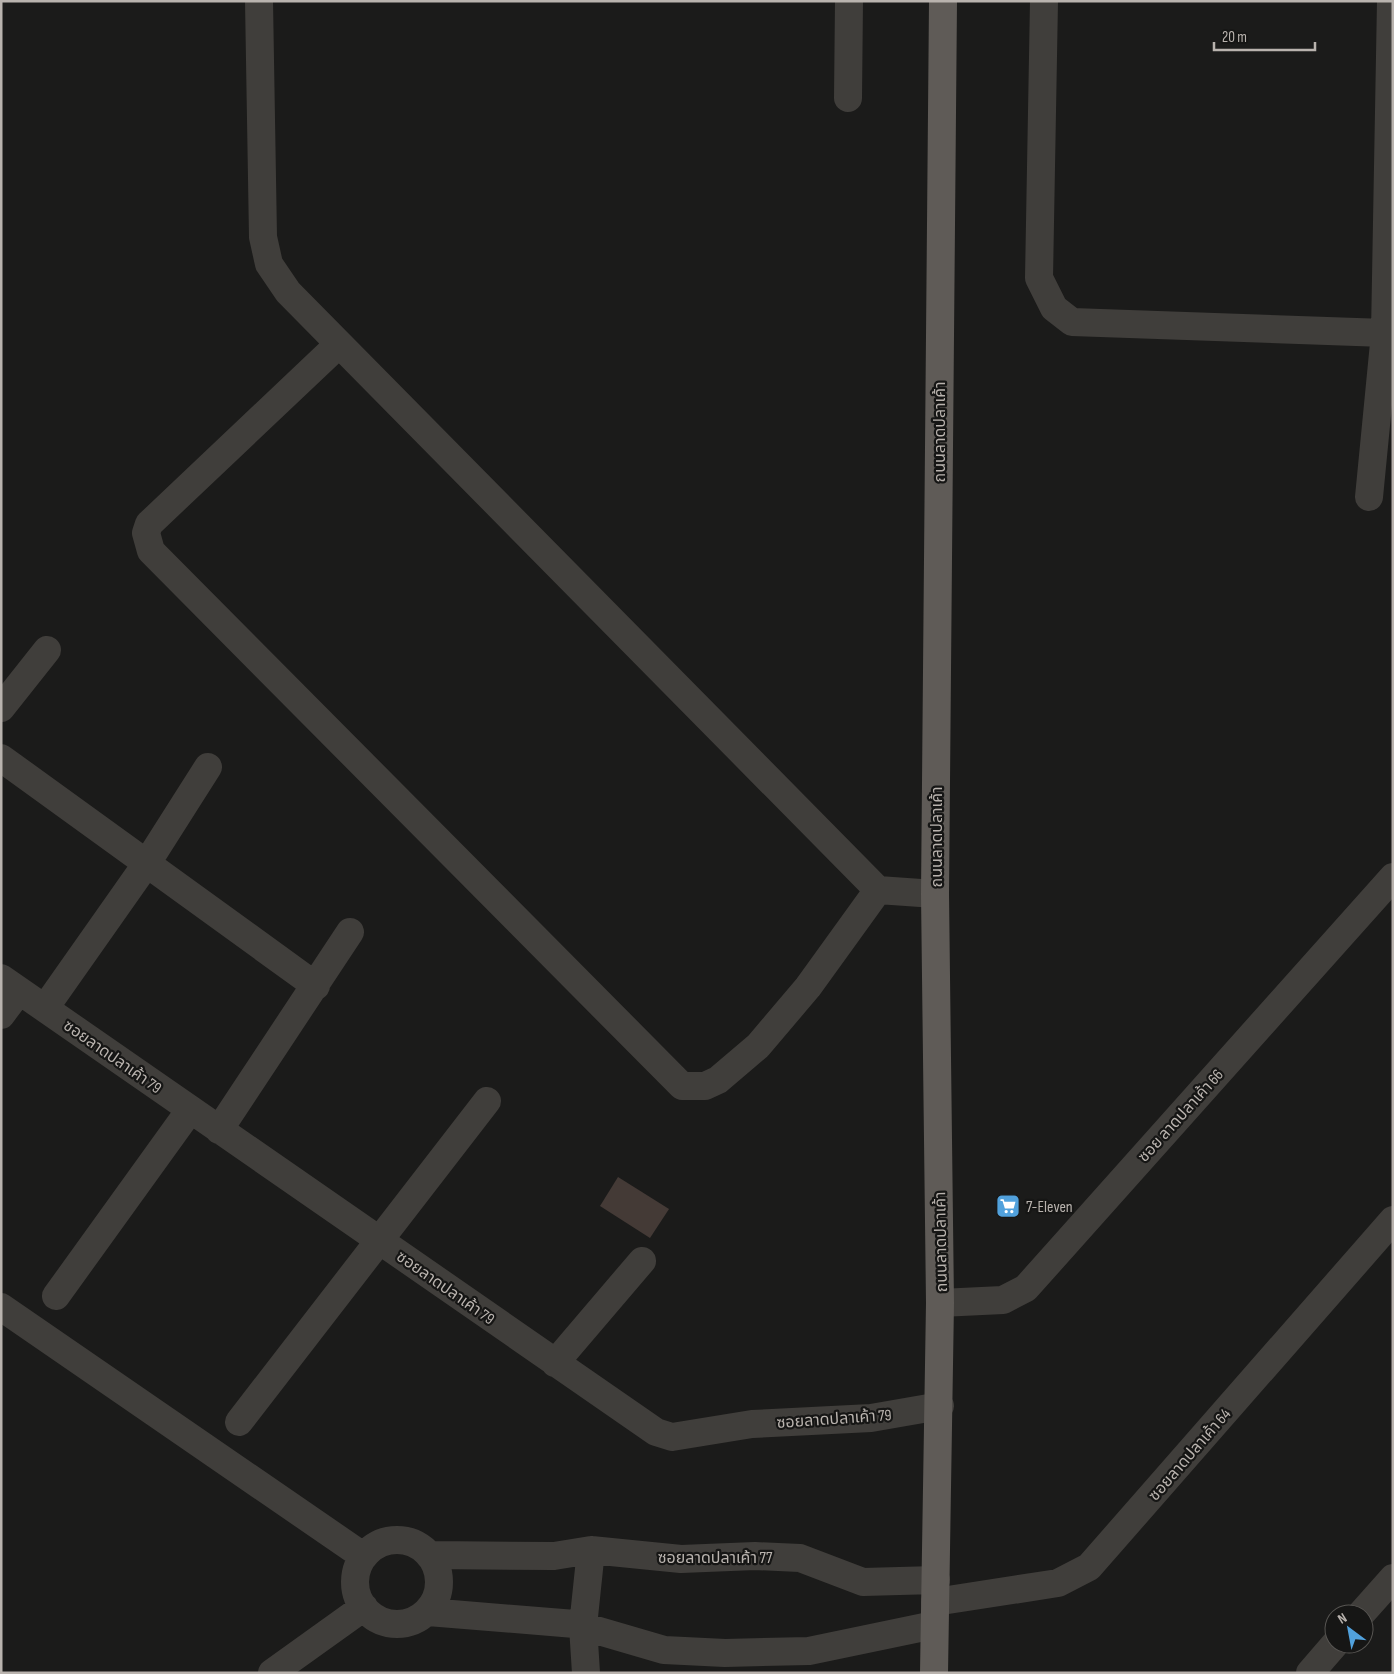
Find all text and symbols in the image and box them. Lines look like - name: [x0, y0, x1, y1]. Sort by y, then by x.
- scale bar: [1214, 20, 1315, 52]
- text: 20 m: [1222, 28, 1247, 47]
- street label: ถนนลาดปลาเค้า: [931, 382, 950, 482]
- street label: ถนนลาดปลาเค้า: [928, 787, 947, 887]
- street label: ซอยลาดปลาเค้า 79: [59, 1016, 165, 1098]
- street label: ซอย ลาดปลาเค้า 66: [1134, 1066, 1228, 1166]
- street label: ถนนลาดปลาเค้า: [931, 1191, 952, 1293]
- supermarket icon: 7-Eleven: [995, 1193, 1021, 1219]
- place label: 7-Eleven: [1026, 1198, 1073, 1217]
- street label: ซอยลาดปลาเค้า 79: [392, 1247, 498, 1329]
- street label: ซอยลาดปลาเค้า 64: [1145, 1405, 1235, 1505]
- street label: ซอยลาดปลาเค้า 79: [776, 1406, 892, 1433]
- street label: ซอยลาดปลาเค้า 77: [658, 1549, 773, 1568]
- north arrow: [1324, 1604, 1374, 1654]
- text: N: [1335, 1609, 1350, 1628]

